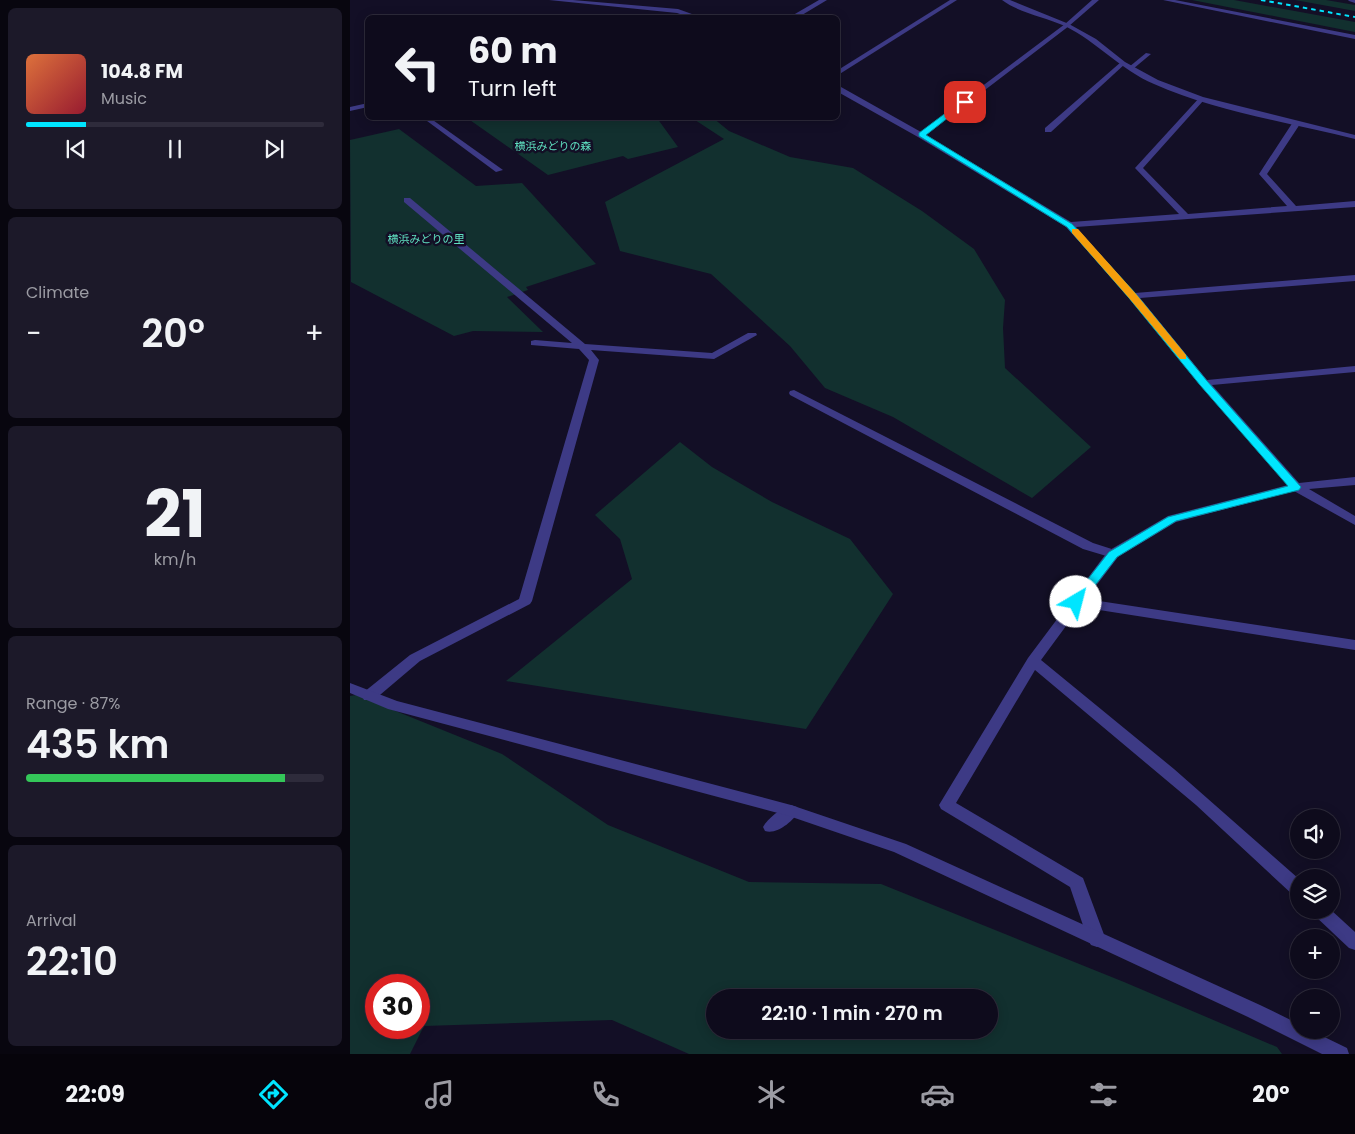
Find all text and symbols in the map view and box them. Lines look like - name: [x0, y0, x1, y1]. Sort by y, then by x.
- text: 60 m: [468, 26, 558, 75]
- icon: left: [385, 35, 450, 100]
- text: 104.8 FM: [101, 58, 183, 85]
- text: Turn left: [468, 73, 556, 104]
- pin: [944, 81, 986, 123]
- text: Music: [101, 87, 147, 110]
- icon: arrive: [951, 88, 979, 116]
- icon: previous: [62, 135, 90, 163]
- icon: pause: [161, 135, 189, 163]
- icon: next: [260, 135, 288, 163]
- park label: 横浜みどりの森: [515, 138, 592, 154]
- park label: 横浜みどりの里: [388, 231, 465, 247]
- text: Climate: [26, 281, 89, 304]
- text: 20°: [142, 307, 205, 360]
- text: −: [26, 314, 41, 353]
- text: +: [305, 314, 324, 353]
- text: 21: [144, 469, 206, 560]
- text: km/h: [154, 548, 196, 571]
- position arrow: [1049, 575, 1101, 627]
- text: Range · 87%: [26, 692, 120, 715]
- text: 435 km: [26, 718, 169, 771]
- map controls: [1290, 809, 1340, 1039]
- button: sound: [1290, 809, 1340, 859]
- button: layers: [1290, 869, 1340, 919]
- text: Arrival: [26, 909, 76, 932]
- button: +: [1290, 929, 1340, 979]
- text: 22:10: [26, 935, 118, 988]
- speed limit sign: 30: [365, 974, 430, 1039]
- button: −: [1290, 989, 1340, 1039]
- text: 22:10 · 1 min · 270 m: [761, 1000, 943, 1027]
- icon: directions: [256, 1077, 291, 1112]
- icon: music: [422, 1077, 457, 1112]
- icon: phone: [588, 1077, 623, 1112]
- icon: climate: [754, 1077, 789, 1112]
- icon: car: [920, 1077, 955, 1112]
- icon: filters: [1086, 1077, 1121, 1112]
- text: 22:09: [66, 1079, 125, 1110]
- text: 20°: [1252, 1079, 1289, 1110]

